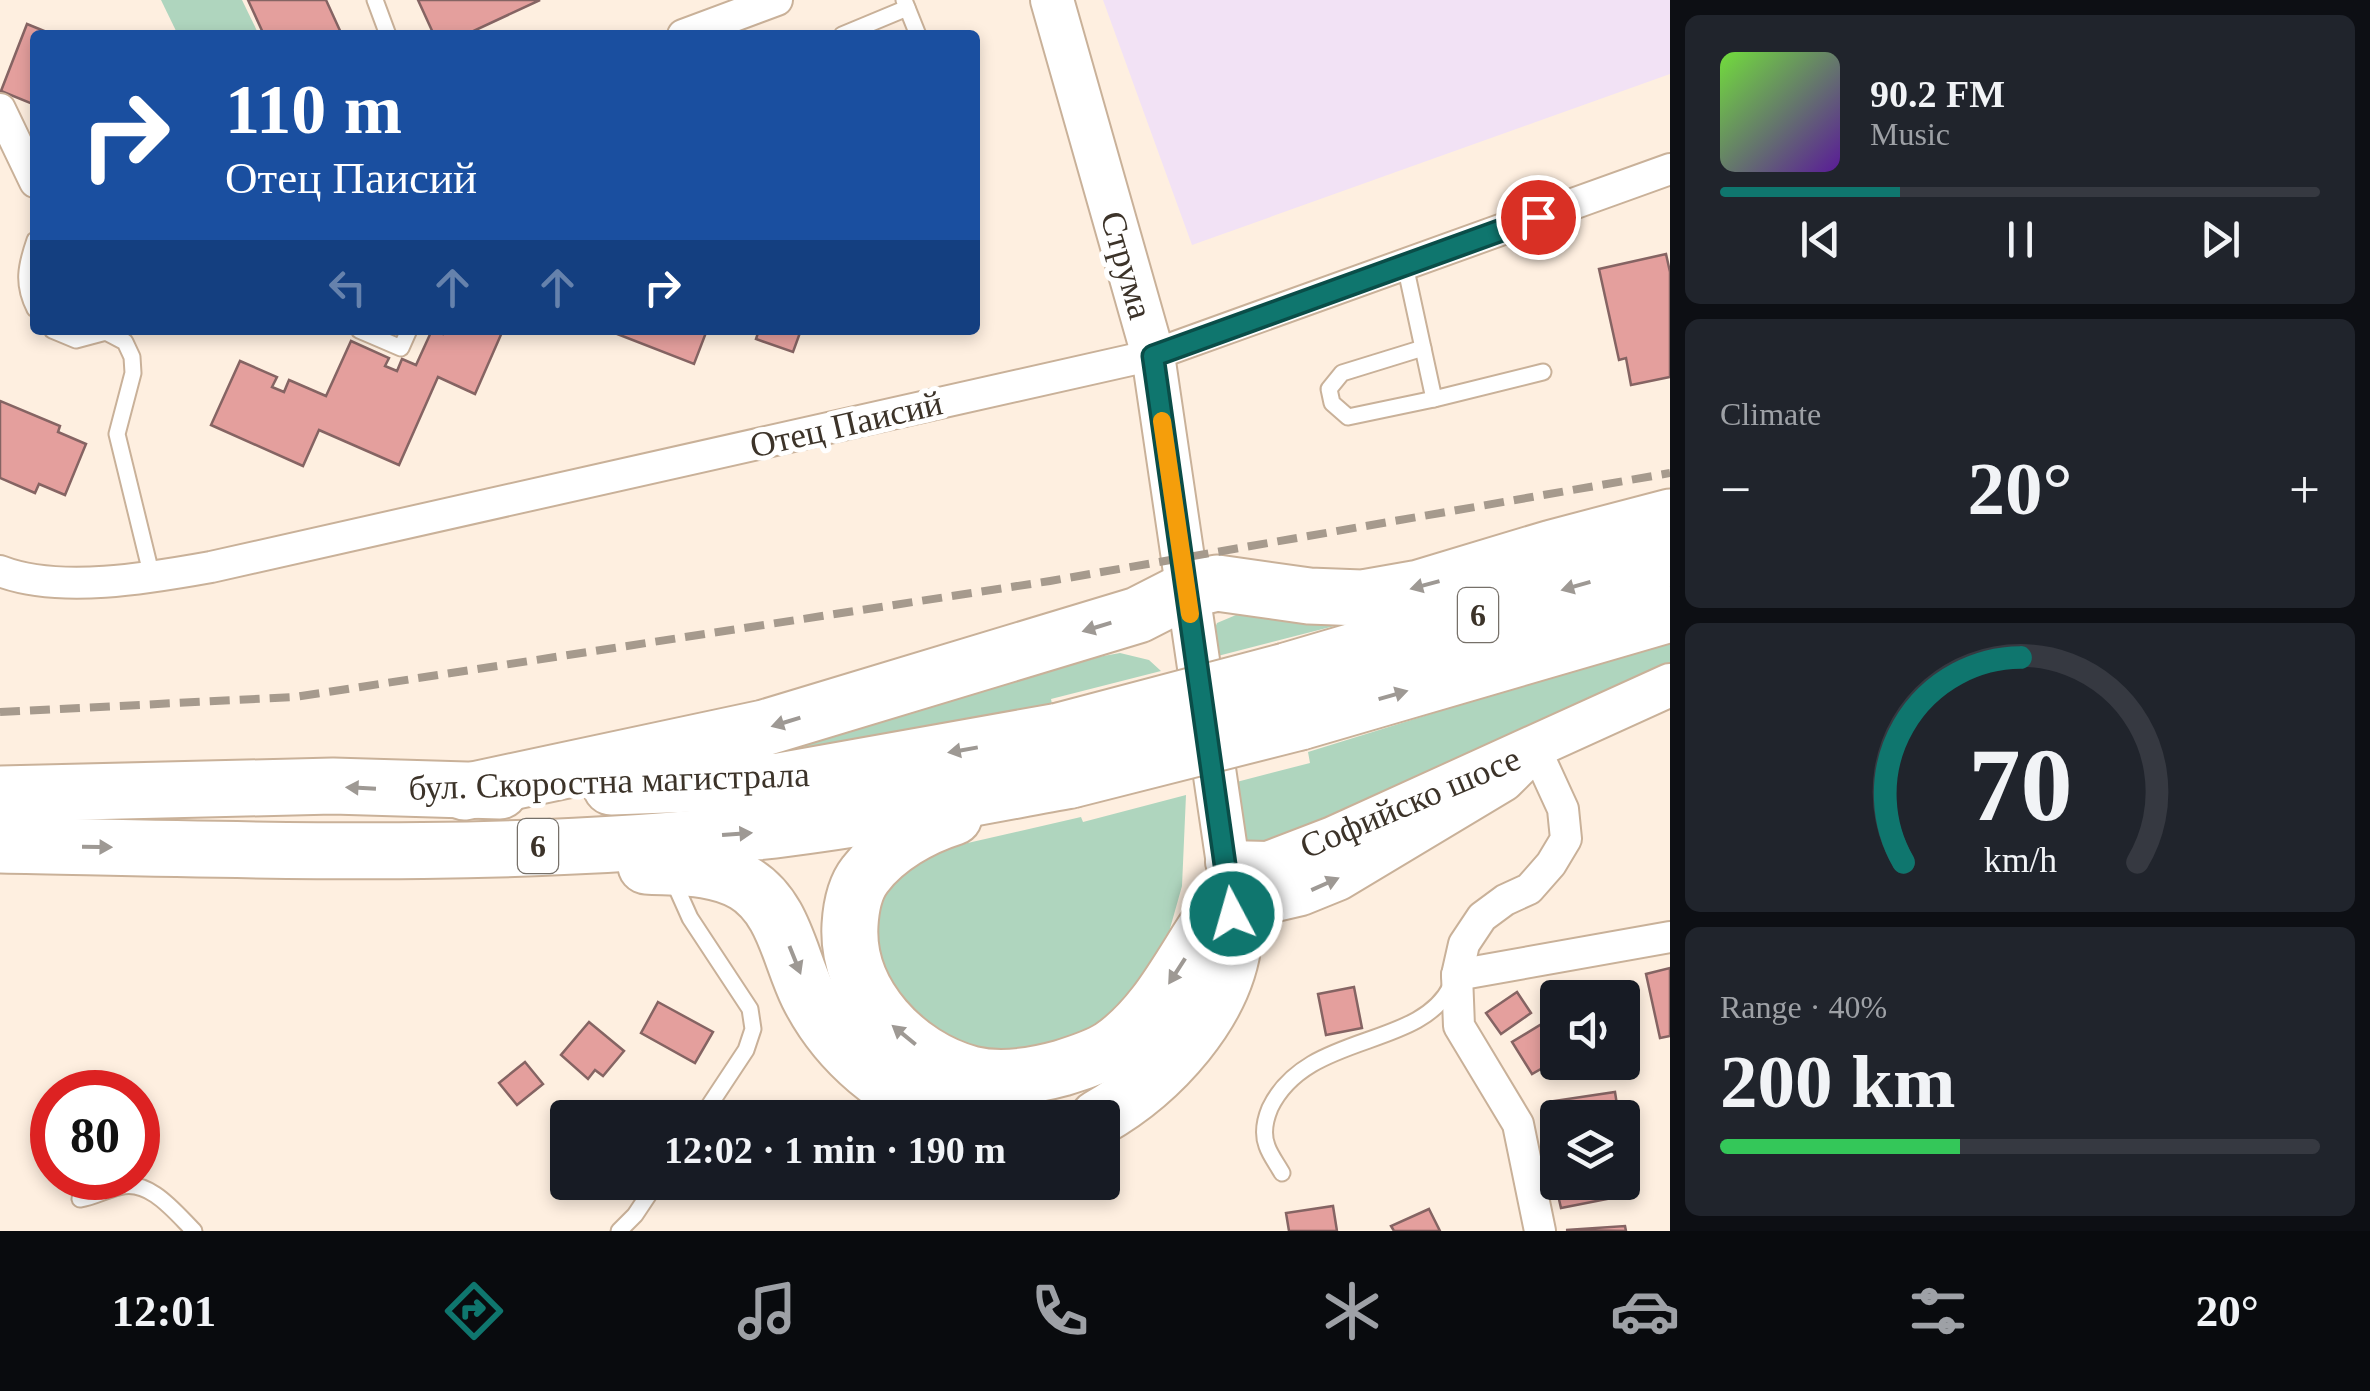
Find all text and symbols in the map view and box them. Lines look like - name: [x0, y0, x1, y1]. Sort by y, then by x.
- icon: right: [60, 70, 190, 200]
- text: 110 m: [225, 71, 402, 148]
- text: 90.2 FM: [1870, 73, 2005, 115]
- text: Music: [1870, 116, 1950, 152]
- text: Отец Паисий: [225, 153, 477, 203]
- pin: [1496, 175, 1581, 260]
- icon: arrive: [1511, 190, 1566, 245]
- street label: Струма: [1093, 207, 1161, 324]
- icon: previous: [1793, 212, 1848, 267]
- icon: pause: [1993, 212, 2048, 267]
- icon: next: [2193, 212, 2248, 267]
- icon: left: [320, 260, 375, 315]
- icon: ahead: [425, 260, 480, 315]
- icon: ahead: [530, 260, 585, 315]
- icon: right: [635, 260, 690, 315]
- street label: Отец Паисий: [746, 383, 946, 466]
- text: Climate: [1720, 396, 1821, 432]
- text: 20°: [1968, 447, 2073, 530]
- text: −: [1720, 459, 1751, 520]
- text: +: [2289, 459, 2320, 520]
- one-way arrow: [1409, 578, 1440, 594]
- one-way arrow: [1561, 579, 1591, 594]
- road number: 6: [1458, 588, 1498, 642]
- one-way arrow: [1081, 620, 1112, 635]
- one-way arrow: [1378, 687, 1409, 702]
- one-way arrow: [770, 715, 801, 730]
- text: 70: [1968, 727, 2072, 842]
- street label: Софийско шосе: [1294, 739, 1526, 866]
- one-way arrow: [947, 743, 978, 758]
- street label: бул. Скоростна магистрала: [408, 755, 811, 808]
- one-way arrow: [345, 779, 377, 795]
- road number: 6: [518, 819, 558, 873]
- one-way arrow: [721, 825, 753, 841]
- one-way arrow: [82, 839, 114, 855]
- text: km/h: [1983, 840, 2057, 880]
- position arrow: [1180, 862, 1284, 966]
- one-way arrow: [1310, 876, 1340, 892]
- one-way arrow: [787, 945, 803, 975]
- one-way arrow: [1168, 957, 1186, 985]
- map controls: [1540, 980, 1640, 1200]
- button: sound: [1540, 980, 1640, 1080]
- text: Range · 40%: [1720, 989, 1887, 1025]
- one-way arrow: [891, 1025, 916, 1046]
- text: 200 km: [1720, 1040, 1955, 1123]
- speed limit sign: 80: [30, 1070, 160, 1200]
- button: layers: [1540, 1100, 1640, 1200]
- text: 12:02 · 1 min · 190 m: [664, 1129, 1006, 1171]
- icon: directions: [439, 1276, 509, 1346]
- icon: music: [732, 1276, 802, 1346]
- icon: phone: [1025, 1276, 1095, 1346]
- icon: climate: [1317, 1276, 1387, 1346]
- icon: car: [1610, 1276, 1680, 1346]
- icon: filters: [1903, 1276, 1973, 1346]
- text: 12:01: [111, 1286, 216, 1336]
- text: 20°: [2196, 1286, 2259, 1336]

